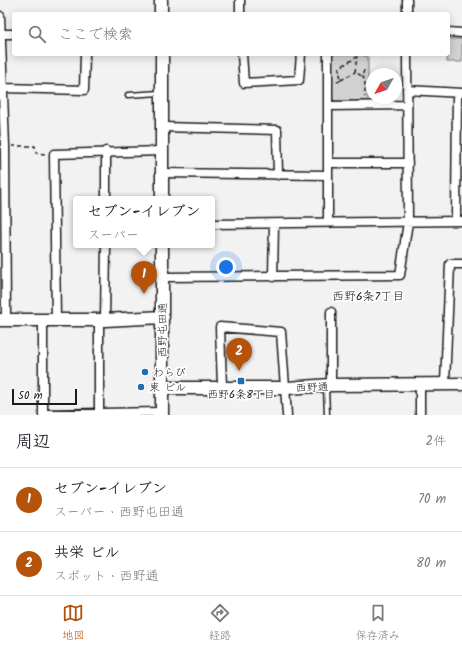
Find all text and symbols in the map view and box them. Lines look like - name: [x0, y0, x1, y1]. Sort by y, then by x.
- search box: [12, 12, 450, 56]
- icon: search: [26, 23, 48, 45]
- text: ここで検索: [58, 23, 133, 47]
- north arrow: [366, 68, 402, 104]
- popup: [73, 196, 215, 248]
- text: セブン-イレブン: [88, 200, 200, 224]
- text: スーパー: [88, 225, 139, 246]
- your location: [216, 257, 236, 277]
- pin: 1: [131, 261, 157, 294]
- district label: 西野6条7丁目: [332, 287, 404, 306]
- street label: 西野屯田通: [154, 303, 172, 358]
- pin: 2: [226, 338, 252, 371]
- place label: わらび: [153, 364, 186, 382]
- marker: わらび: [140, 367, 150, 377]
- marker: 西野6条8丁目: [236, 376, 246, 386]
- street label: 西野通: [295, 378, 329, 398]
- place label: 東 ビル: [149, 379, 186, 397]
- marker: 東 ビル: [136, 382, 146, 392]
- place label: 西野6条8丁目: [207, 386, 275, 404]
- scale bar: [12, 387, 77, 406]
- text: 50 m: [18, 387, 43, 405]
- text: 周辺: [16, 429, 50, 456]
- text: 2件: [425, 431, 446, 452]
- text: セブン-イレブン: [54, 477, 167, 501]
- text: 1: [27, 489, 31, 510]
- text: 70 m: [418, 489, 446, 510]
- text: スーパー · 西野屯田通: [54, 502, 184, 523]
- text: 共栄 ビル: [54, 541, 119, 565]
- text: 2: [25, 553, 33, 574]
- text: 80 m: [416, 553, 446, 574]
- text: スポット · 西野通: [54, 566, 159, 587]
- tab: 地図: [62, 602, 84, 645]
- tab: 経路: [209, 602, 231, 645]
- tab: 保存済み: [356, 602, 400, 645]

